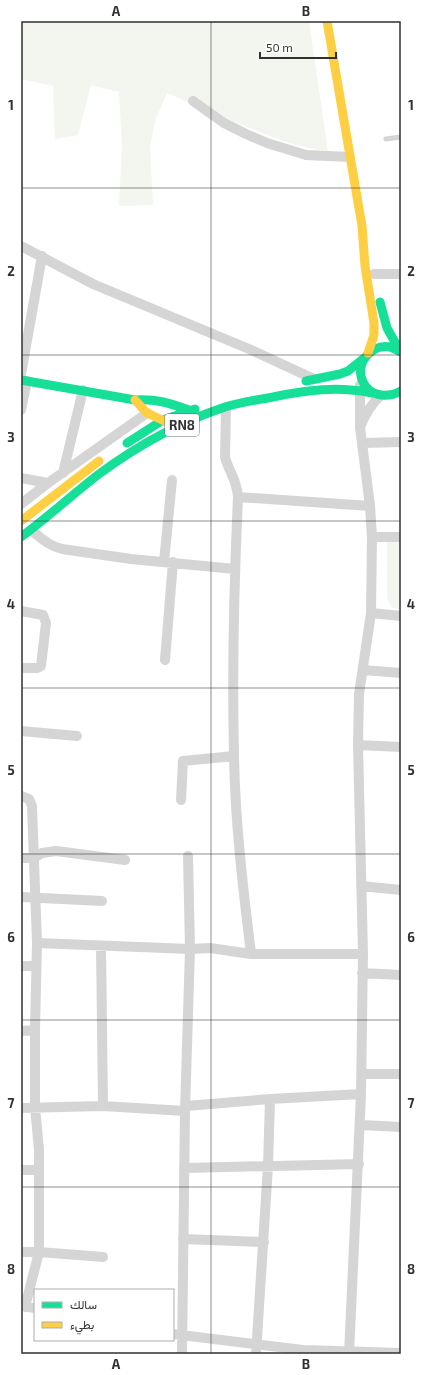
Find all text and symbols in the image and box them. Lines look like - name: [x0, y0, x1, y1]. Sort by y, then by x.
- text: A: [112, 3, 121, 19]
- text: B: [302, 3, 310, 19]
- scale bar: [260, 34, 336, 60]
- text: 50 m: [266, 40, 293, 54]
- text: 1: [8, 97, 14, 113]
- text: 1: [408, 97, 414, 113]
- text: 2: [7, 263, 15, 279]
- text: 2: [407, 263, 415, 279]
- road number: RN8: [165, 414, 199, 436]
- text: 3: [7, 429, 15, 445]
- text: 3: [407, 429, 415, 445]
- text: 4: [7, 596, 15, 612]
- text: 4: [407, 596, 415, 612]
- text: 5: [7, 762, 15, 778]
- text: 5: [407, 762, 415, 778]
- text: 6: [7, 929, 15, 945]
- text: 6: [407, 929, 415, 945]
- text: 7: [8, 1095, 15, 1111]
- text: 7: [408, 1095, 415, 1111]
- text: 8: [7, 1261, 15, 1277]
- text: 8: [407, 1261, 415, 1277]
- legend: [34, 1289, 174, 1341]
- text: سالك: [70, 1297, 97, 1311]
- text: بطيء: [70, 1317, 94, 1335]
- text: A: [112, 1356, 121, 1372]
- text: B: [302, 1356, 310, 1372]

